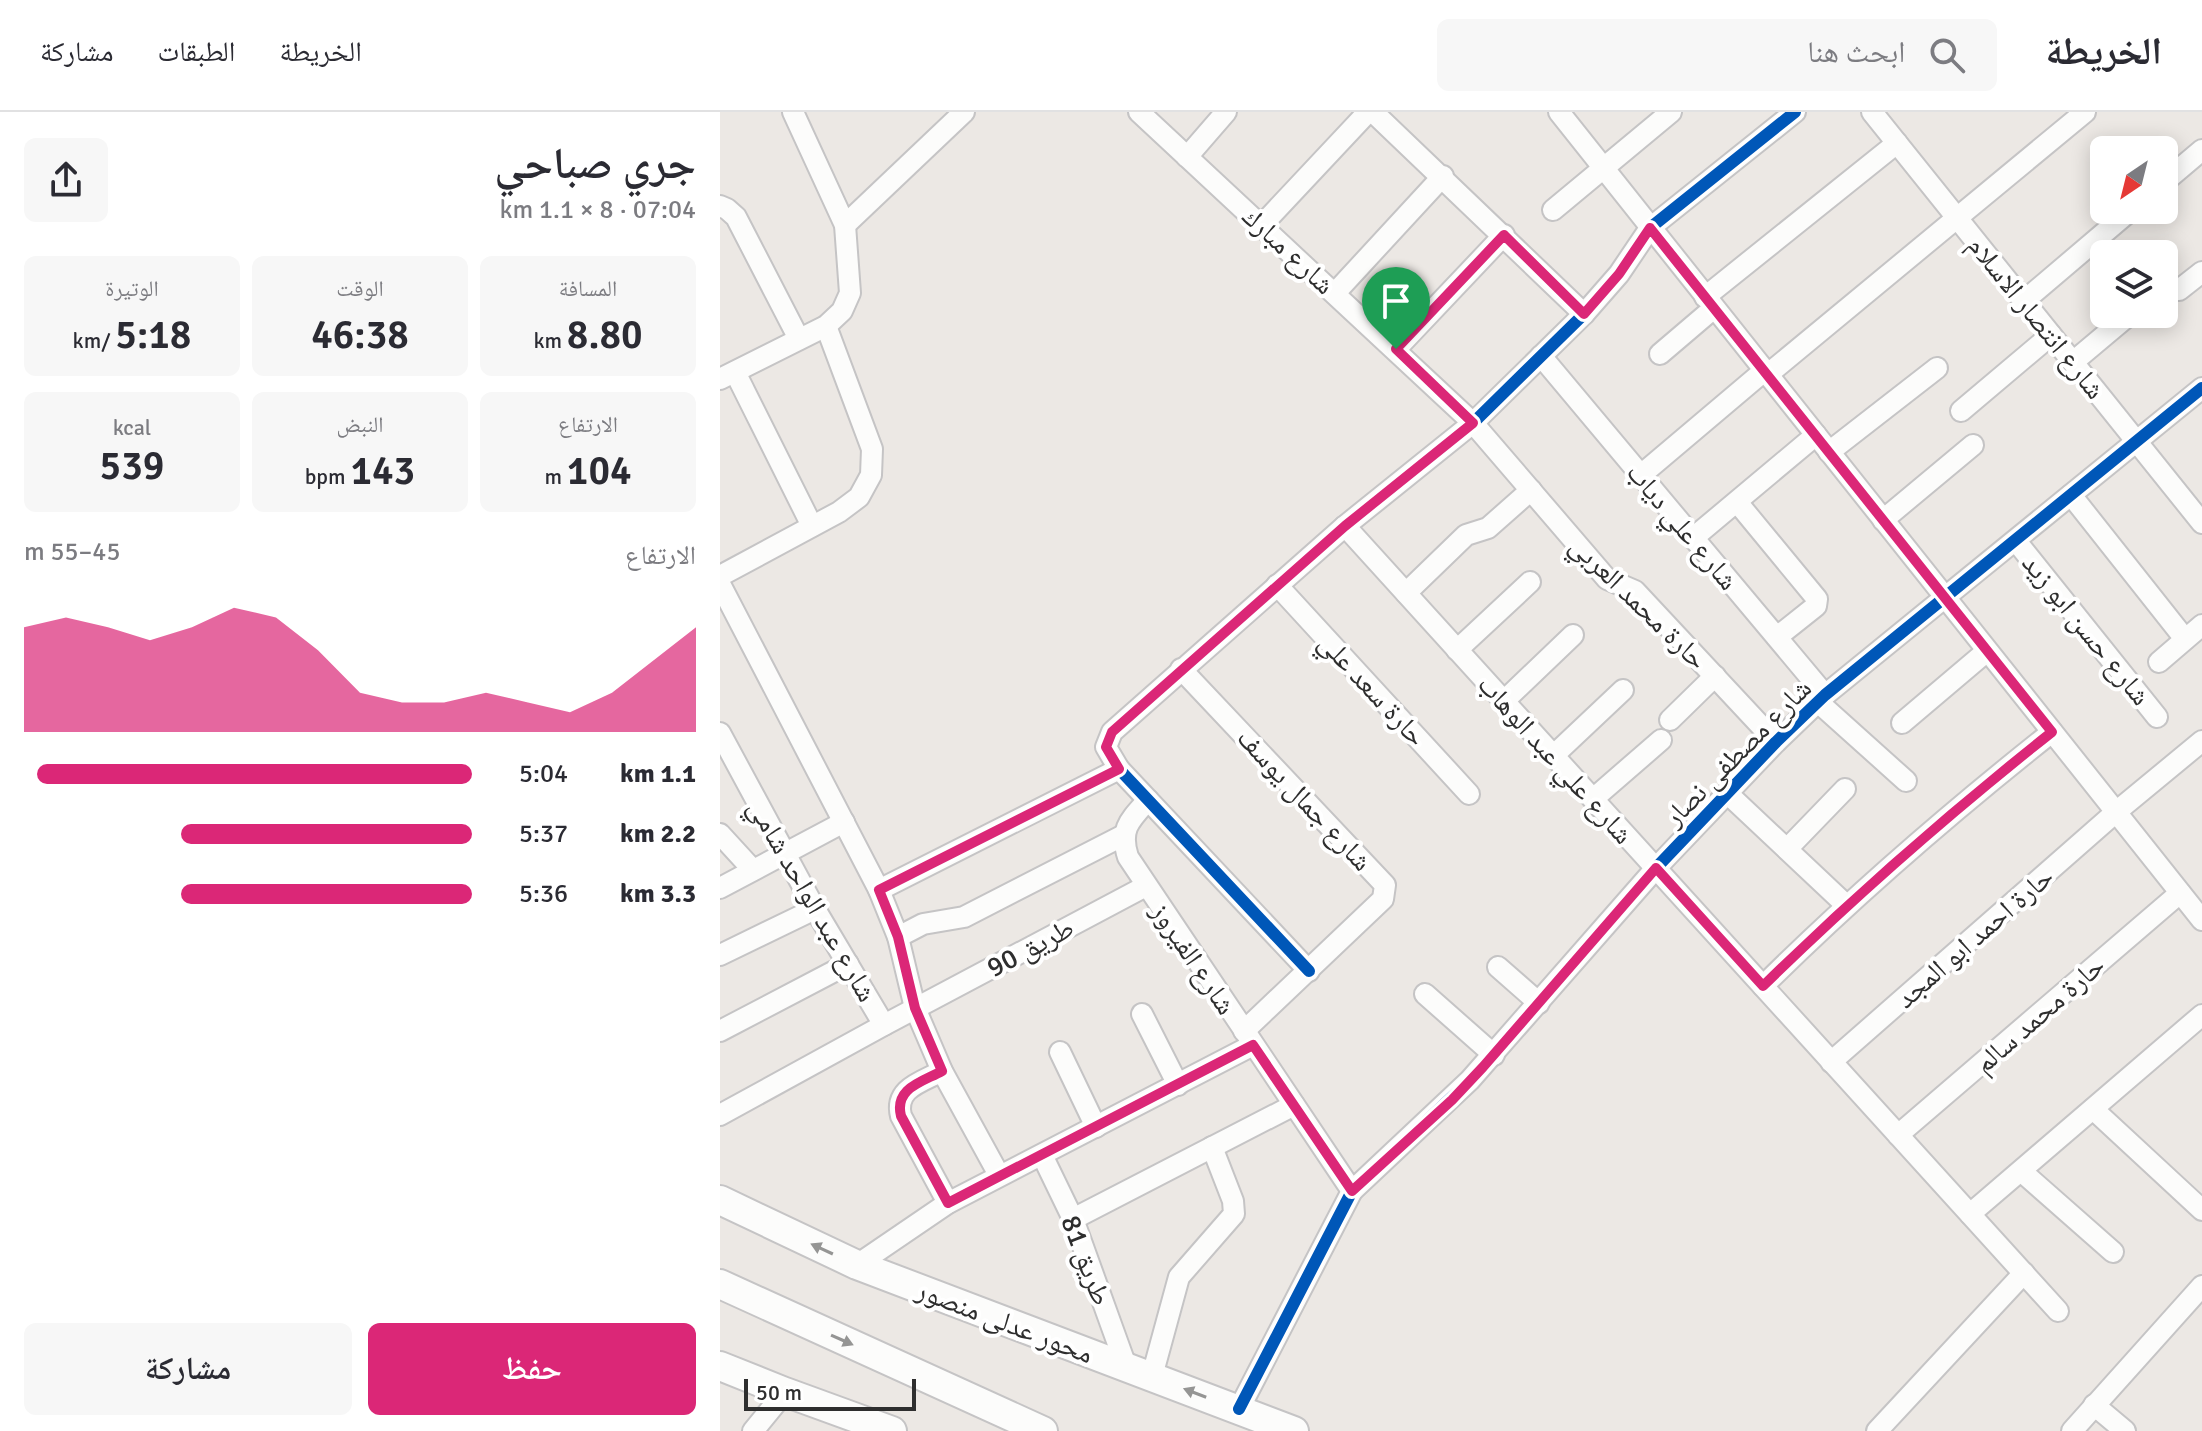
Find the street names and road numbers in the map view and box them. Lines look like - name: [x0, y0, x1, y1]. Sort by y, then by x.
- street label: شارع مبارك: [1235, 199, 1342, 302]
- street label: شارع انتصار الاسلام: [1959, 229, 2112, 407]
- street label: شارع علي دياب: [1615, 456, 1745, 600]
- street label: حارة محمد العربي: [1559, 529, 1714, 680]
- street label: شارع حسن ابو زيد: [2015, 547, 2158, 712]
- street label: حارة سعد علي: [1307, 626, 1433, 757]
- street label: شارع علي عبد الوهاب: [1467, 668, 1640, 855]
- street label: شارع مصطفى نصار: [1656, 672, 1819, 834]
- street label: شارع جمال يوسف: [1230, 721, 1379, 878]
- street label: شارع عبد الواحد شامي: [736, 793, 884, 1010]
- street label: حارة احمد ابو المجد: [1889, 860, 2061, 1016]
- street label: شارع الفيروز: [1143, 895, 1243, 1021]
- street label: طريق 90: [981, 911, 1080, 985]
- street label: حارة محمد سالم: [1967, 949, 2113, 1081]
- street label: طريق 81: [1053, 1210, 1119, 1310]
- street label: محور عدلى منصور: [910, 1272, 1098, 1371]

